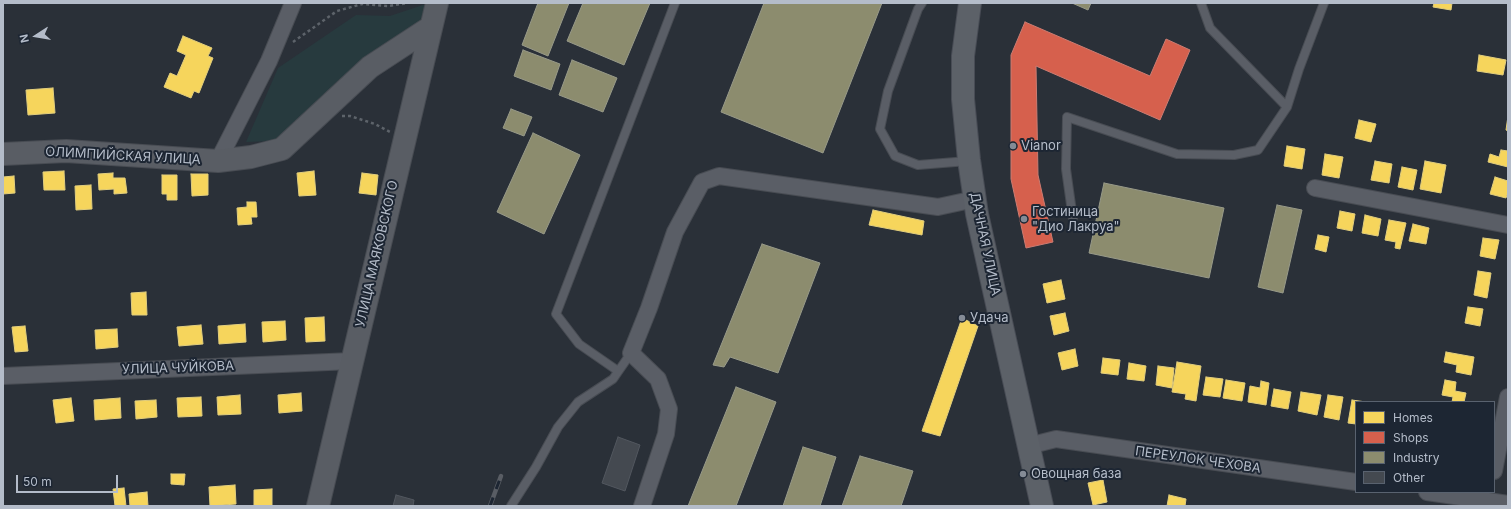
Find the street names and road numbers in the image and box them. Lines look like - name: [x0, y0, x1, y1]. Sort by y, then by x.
- street label: ОЛИМПИЙСКАЯ УЛИЦА: [45, 144, 201, 168]
- street label: УЛИЦА МАЯКОВСКОГО: [352, 179, 402, 329]
- street label: ДАЧНАЯ УЛИЦА: [966, 191, 1004, 297]
- street label: УЛИЦА ЧУЙКОВА: [122, 358, 234, 378]
- street label: ПЕРЕУЛОК ЧЕХОВА: [1134, 443, 1262, 477]

